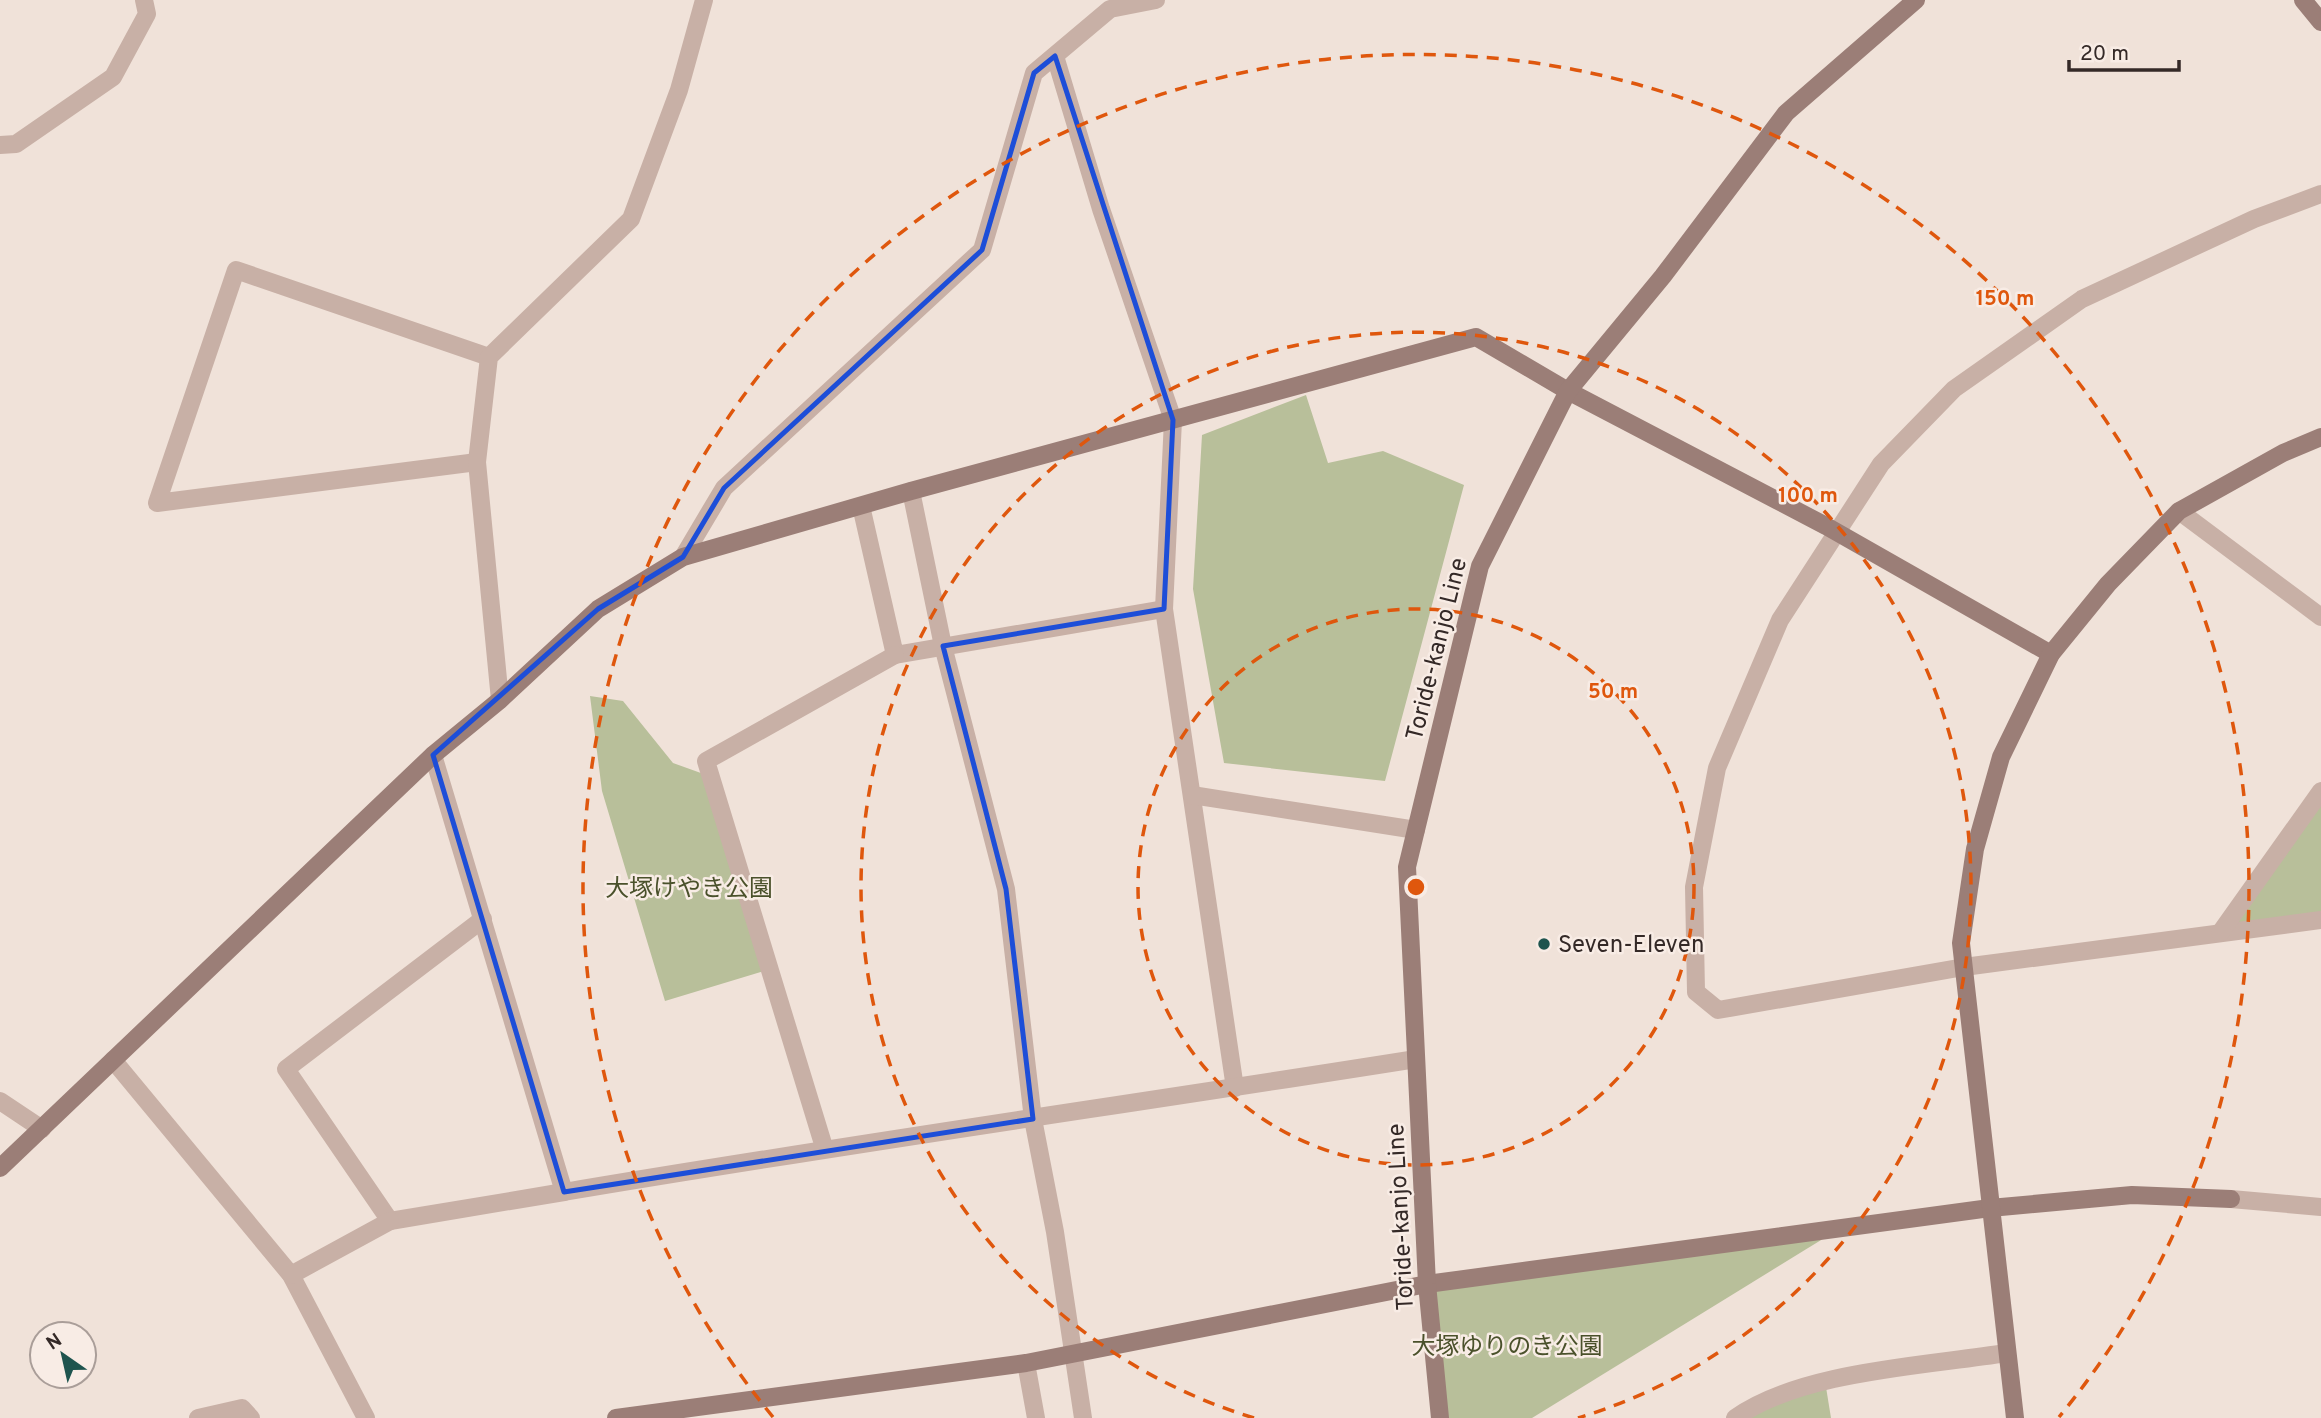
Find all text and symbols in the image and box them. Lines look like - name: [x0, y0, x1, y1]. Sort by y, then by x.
- scale bar: [2069, 28, 2179, 72]
- text: 20 m: [2080, 41, 2129, 68]
- text: 150 m: [1976, 286, 2034, 313]
- text: 100 m: [1778, 483, 1838, 510]
- street label: Toride-kanjo Line: [1401, 555, 1475, 744]
- text: 50 m: [1588, 679, 1638, 706]
- park label: 大塚けやき公園: [605, 875, 773, 905]
- centre of rings: [1404, 875, 1428, 899]
- place label: Seven-Eleven: [1558, 931, 1704, 961]
- marker: Seven-Eleven: [1536, 936, 1552, 952]
- street label: Toride-kanjo Line: [1382, 1123, 1422, 1311]
- north arrow: [28, 1320, 98, 1390]
- text: N: [42, 1329, 67, 1356]
- park label: 大塚ゆりのき公園: [1411, 1333, 1603, 1363]

